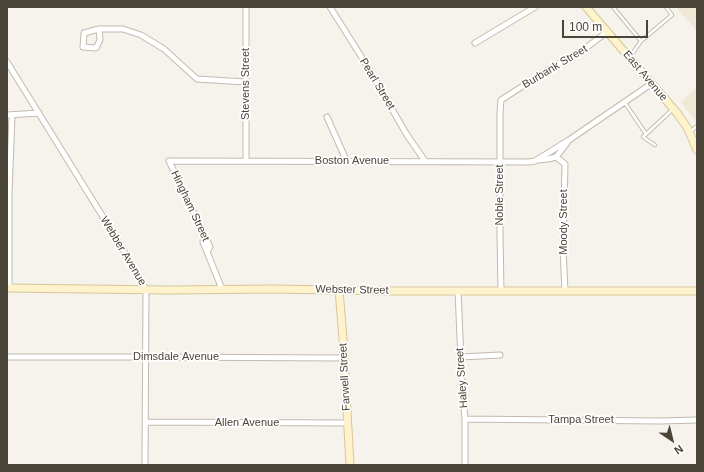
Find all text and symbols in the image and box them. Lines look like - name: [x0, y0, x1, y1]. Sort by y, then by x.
- scale bar: [564, 12, 650, 38]
- text: 100 m: [569, 20, 602, 34]
- street label: Burbank Street: [520, 42, 590, 92]
- street label: Stevens Street: [239, 48, 253, 120]
- street label: East Avenue: [620, 48, 670, 104]
- street label: Pearl Street: [356, 56, 398, 112]
- street label: Boston Avenue: [315, 154, 389, 168]
- street label: Noble Street: [493, 164, 507, 226]
- street label: Hingham Street: [168, 169, 212, 243]
- street label: Moody Street: [557, 189, 571, 255]
- street label: Webber Avenue: [97, 214, 149, 288]
- street label: Webster Street: [315, 283, 389, 297]
- street label: Farwell Street: [337, 343, 353, 411]
- street label: Haley Street: [453, 347, 471, 409]
- street label: Dimsdale Avenue: [133, 350, 219, 364]
- street label: Tampa Street: [548, 413, 614, 427]
- street label: Allen Avenue: [215, 416, 279, 430]
- north arrow: [652, 420, 692, 460]
- text: N: [672, 443, 686, 457]

